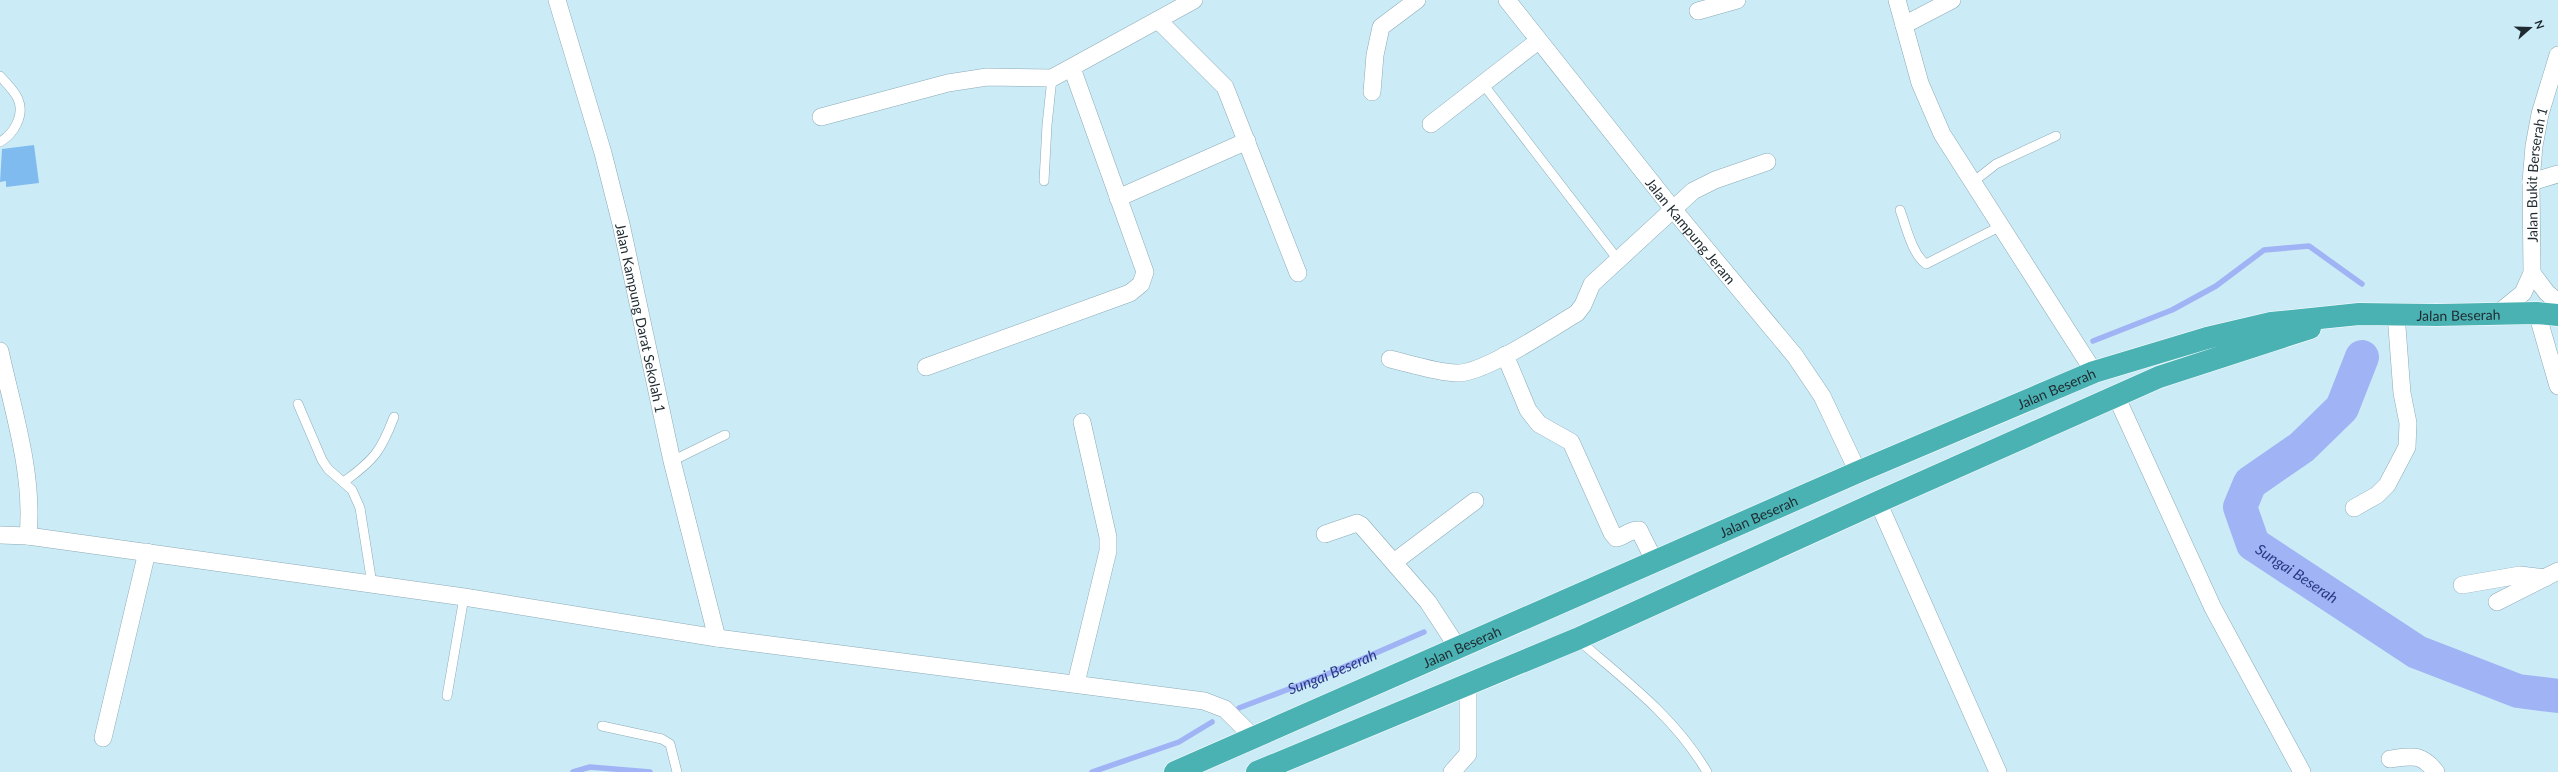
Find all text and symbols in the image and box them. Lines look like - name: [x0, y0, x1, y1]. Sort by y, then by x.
- north arrow: [2510, 8, 2550, 48]
- text: N: [2532, 18, 2547, 31]
- street label: Jalan Bukit Berserah 1: [2522, 105, 2550, 243]
- street label: Jalan Kampung Jeram: [1642, 174, 1740, 287]
- street label: Jalan Kampung Darat Sekolah 1: [613, 221, 670, 414]
- street label: Jalan Beserah: [2416, 305, 2501, 324]
- street label: Jalan Beserah: [2014, 364, 2098, 412]
- street label: Jalan Beserah: [1716, 491, 1800, 540]
- water label: Sungai Beserah: [2253, 540, 2342, 607]
- street label: Jalan Beserah: [1420, 621, 1503, 671]
- water label: Sungai Beserah: [1285, 645, 1379, 698]

